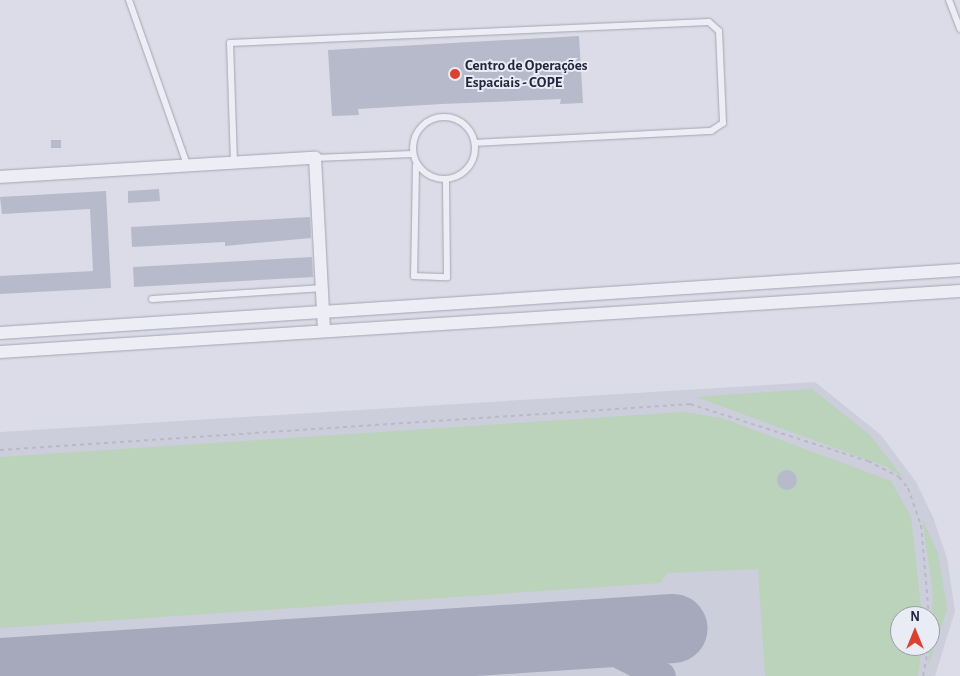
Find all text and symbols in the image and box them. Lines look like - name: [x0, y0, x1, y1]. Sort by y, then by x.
- place label: Centro de Operações Espaciais - COPE: [465, 56, 588, 91]
- marker: Centro de Operações Espaciais - COPE: [449, 68, 461, 80]
- north arrow: [890, 606, 940, 656]
- text: N: [910, 610, 920, 624]

